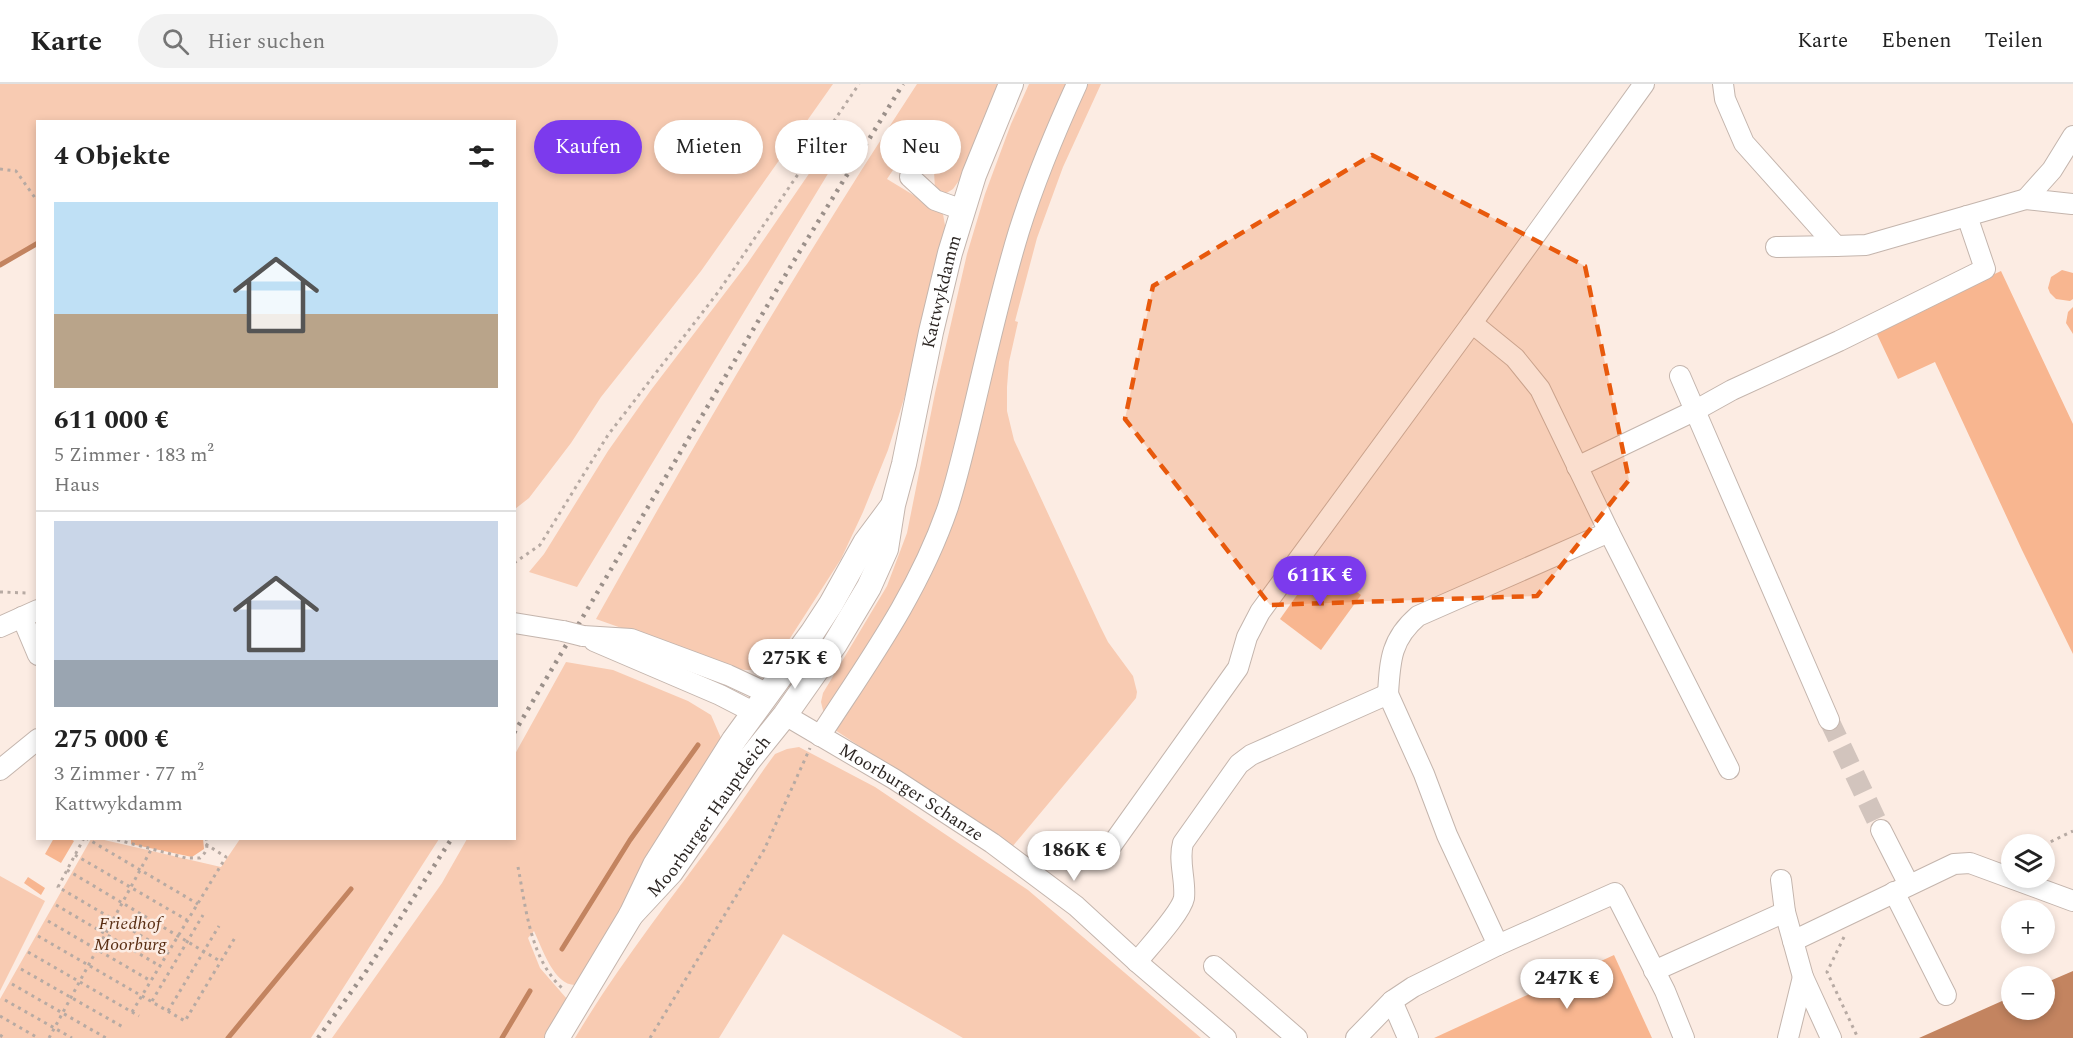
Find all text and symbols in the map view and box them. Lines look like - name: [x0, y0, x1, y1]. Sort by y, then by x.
- search box: [138, 14, 558, 68]
- text: Karte: [30, 20, 102, 63]
- icon: search: [159, 25, 192, 58]
- text: Hier suchen: [207, 25, 325, 58]
- text: Karte: [1797, 25, 1848, 57]
- text: Ebenen: [1881, 25, 1952, 57]
- text: Teilen: [1985, 25, 2043, 57]
- chip: Kaufen: [534, 120, 642, 174]
- chip: Mieten: [654, 120, 763, 174]
- chip: Filter: [775, 120, 868, 174]
- chip: Neu: [880, 120, 961, 174]
- text: 4 Objekte: [54, 136, 170, 176]
- icon: filters: [465, 140, 498, 173]
- street label: Kattwykdamm: [914, 232, 968, 351]
- icon: home: [222, 241, 330, 349]
- text: 611 000 €: [54, 400, 169, 440]
- text: 5 Zimmer · 183 m²: [54, 440, 214, 470]
- text: Haus: [54, 470, 100, 500]
- pin: 611K €: [1271, 556, 1369, 607]
- icon: home: [222, 560, 330, 668]
- text: 611K €: [1287, 560, 1353, 590]
- pin: 275K €: [746, 639, 844, 690]
- text: 275K €: [762, 643, 828, 673]
- text: 275 000 €: [54, 719, 169, 759]
- street label: Moorburger Hauptdeich: [641, 729, 777, 903]
- street label: Moorburger Schanze: [834, 736, 989, 848]
- text: 3 Zimmer · 77 m²: [54, 759, 204, 789]
- text: Kattwykdamm: [54, 789, 183, 819]
- pin: 186K €: [1025, 831, 1123, 882]
- map controls: [2001, 834, 2055, 1020]
- button: layers: [2001, 834, 2055, 888]
- text: 186K €: [1041, 835, 1107, 865]
- button: +: [2001, 900, 2055, 954]
- park label: Friedhof Moorburg: [94, 910, 167, 958]
- pin: 247K €: [1518, 959, 1616, 1010]
- text: 247K €: [1534, 963, 1600, 993]
- button: −: [2001, 966, 2055, 1020]

